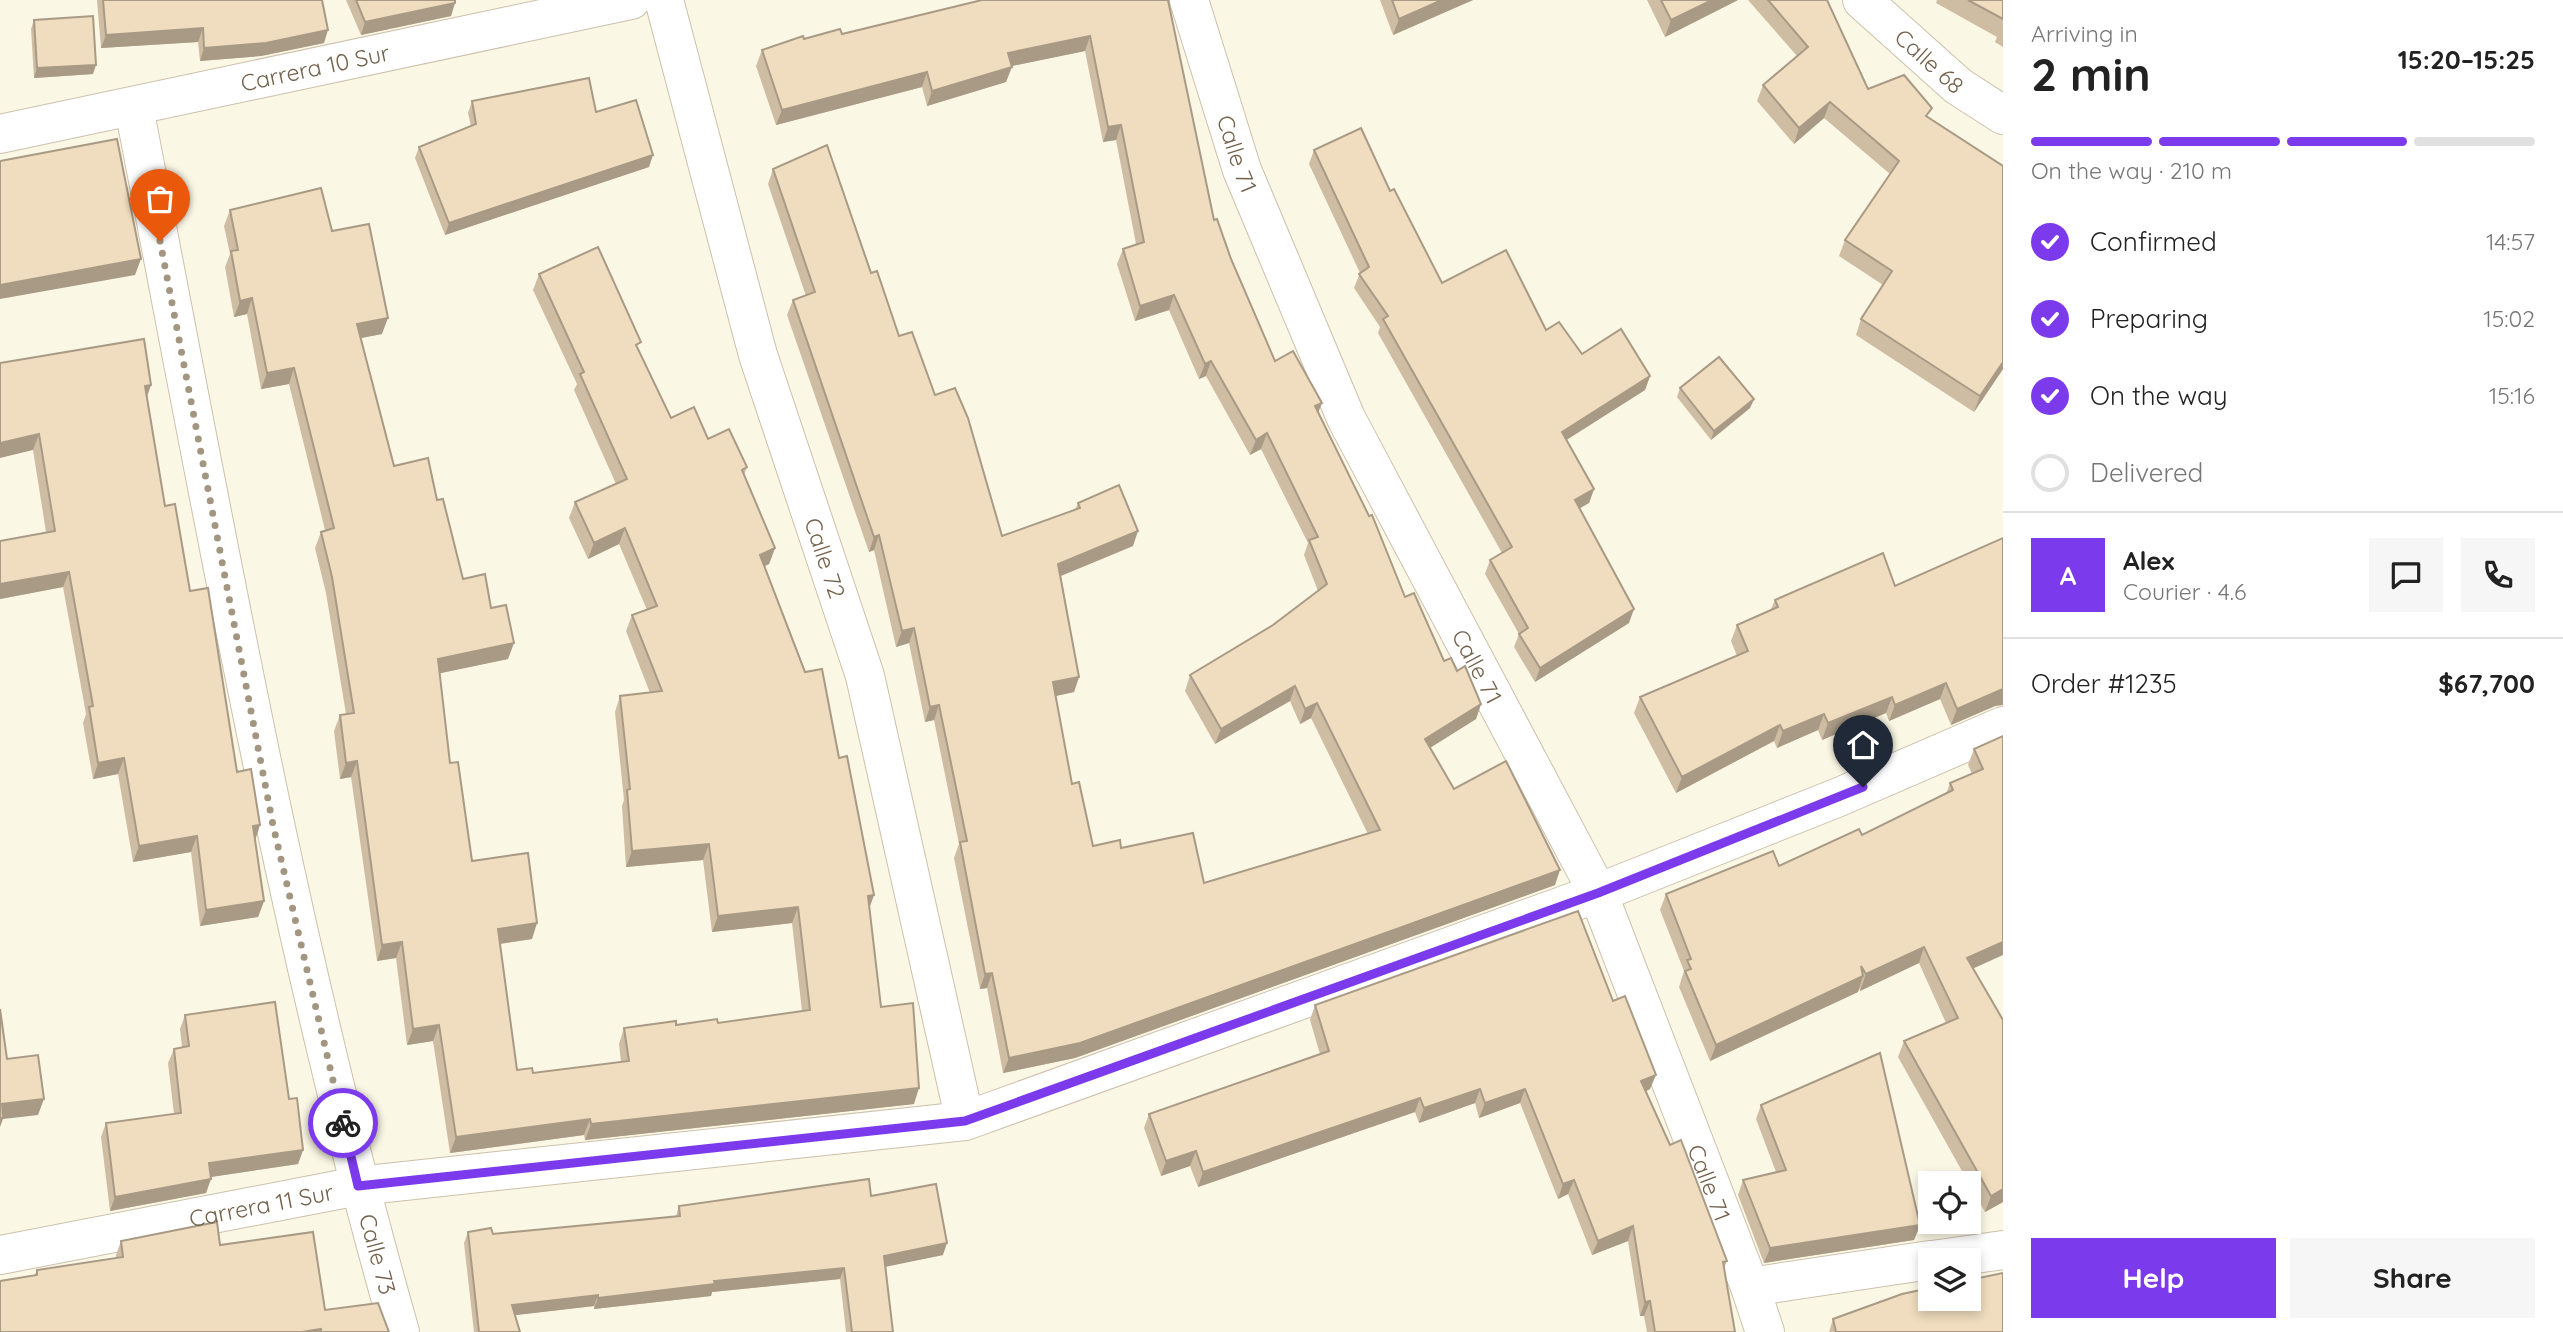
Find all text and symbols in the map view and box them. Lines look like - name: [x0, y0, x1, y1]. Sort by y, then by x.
- text: Arriving in: [2031, 19, 2138, 48]
- street label: Calle 68: [1889, 22, 1971, 99]
- street label: Carrera 10 Sur: [238, 37, 392, 97]
- text: 15:20–15:25: [2398, 43, 2535, 76]
- text: 2 min: [2031, 45, 2151, 103]
- street label: Calle 71: [1211, 111, 1264, 197]
- text: On the way · 210 m: [2031, 156, 2232, 185]
- pin: [130, 169, 190, 241]
- icon: bag: [141, 180, 179, 218]
- icon: check: [2031, 223, 2069, 261]
- text: Confirmed: [2090, 225, 2217, 258]
- text: 14:57: [2486, 227, 2535, 256]
- icon: check: [2031, 300, 2069, 338]
- text: Preparing: [2090, 302, 2208, 335]
- text: 15:02: [2483, 304, 2535, 333]
- icon: check: [2031, 377, 2069, 415]
- text: On the way: [2090, 379, 2228, 412]
- text: 15:16: [2489, 381, 2535, 410]
- text: Delivered: [2090, 456, 2203, 489]
- street label: Calle 72: [799, 514, 853, 602]
- button: chat: [2369, 538, 2443, 612]
- button: phone: [2461, 538, 2535, 612]
- text: Alex: [2123, 544, 2174, 577]
- text: A: [2060, 559, 2076, 592]
- text: Courier · 4.6: [2123, 577, 2246, 606]
- street label: Calle 71: [1446, 624, 1509, 708]
- text: Order #1235: [2031, 667, 2177, 700]
- text: $67,700: [2438, 667, 2535, 700]
- pin: [1833, 715, 1893, 787]
- icon: home: [1844, 726, 1882, 764]
- courier: [308, 1088, 378, 1158]
- icon: bike: [324, 1104, 362, 1142]
- street label: Calle 71: [1682, 1140, 1738, 1225]
- map controls: [1918, 1171, 1981, 1311]
- button: locate: [1918, 1171, 1981, 1234]
- street label: Carrera 11 Sur: [187, 1177, 336, 1233]
- street label: Calle 73: [354, 1210, 403, 1298]
- button: Help: [2031, 1238, 2276, 1318]
- button: Share: [2290, 1238, 2535, 1318]
- button: layers: [1918, 1248, 1981, 1311]

